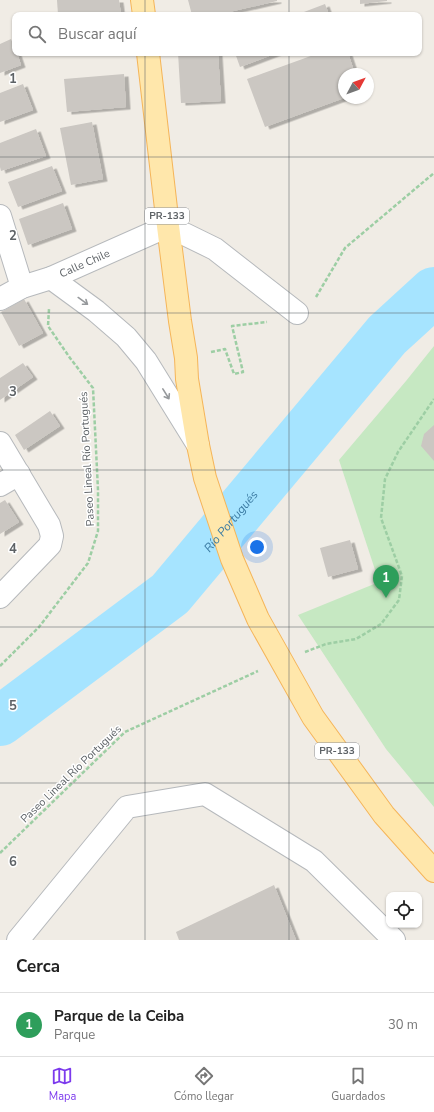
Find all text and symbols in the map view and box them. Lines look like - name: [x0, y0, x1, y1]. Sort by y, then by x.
- search box: [12, 12, 422, 56]
- icon: search: [26, 23, 48, 45]
- text: Buscar aquí: [58, 24, 136, 44]
- north arrow: [338, 68, 374, 104]
- text: 1: [9, 70, 17, 88]
- road number: PR-133: [145, 208, 189, 224]
- text: 2: [9, 227, 17, 245]
- street label: Calle Chile: [57, 245, 112, 281]
- one-way arrow: [77, 297, 88, 305]
- text: 3: [9, 383, 17, 401]
- one-way arrow: [162, 388, 170, 399]
- street label: Paseo Lineal Río Portugués: [76, 391, 98, 527]
- water label: Río Portugués: [200, 487, 262, 556]
- your location: [247, 537, 267, 557]
- text: 4: [9, 540, 17, 558]
- pin: 1: [373, 565, 399, 598]
- text: 5: [9, 697, 17, 715]
- street label: Paseo Lineal Río Portugués: [17, 722, 125, 826]
- road number: PR-133: [315, 743, 359, 759]
- text: 6: [9, 853, 17, 871]
- map controls: [386, 892, 422, 928]
- button: locate: [386, 892, 422, 928]
- text: Cerca: [16, 955, 60, 978]
- text: Parque de la Ceiba: [54, 1006, 184, 1026]
- text: 1: [25, 1016, 33, 1034]
- text: 30 m: [388, 1016, 418, 1034]
- text: Parque: [54, 1026, 95, 1044]
- tab: Mapa: [49, 1065, 76, 1104]
- tab: Cómo llegar: [174, 1065, 234, 1104]
- tab: Guardados: [331, 1065, 385, 1104]

